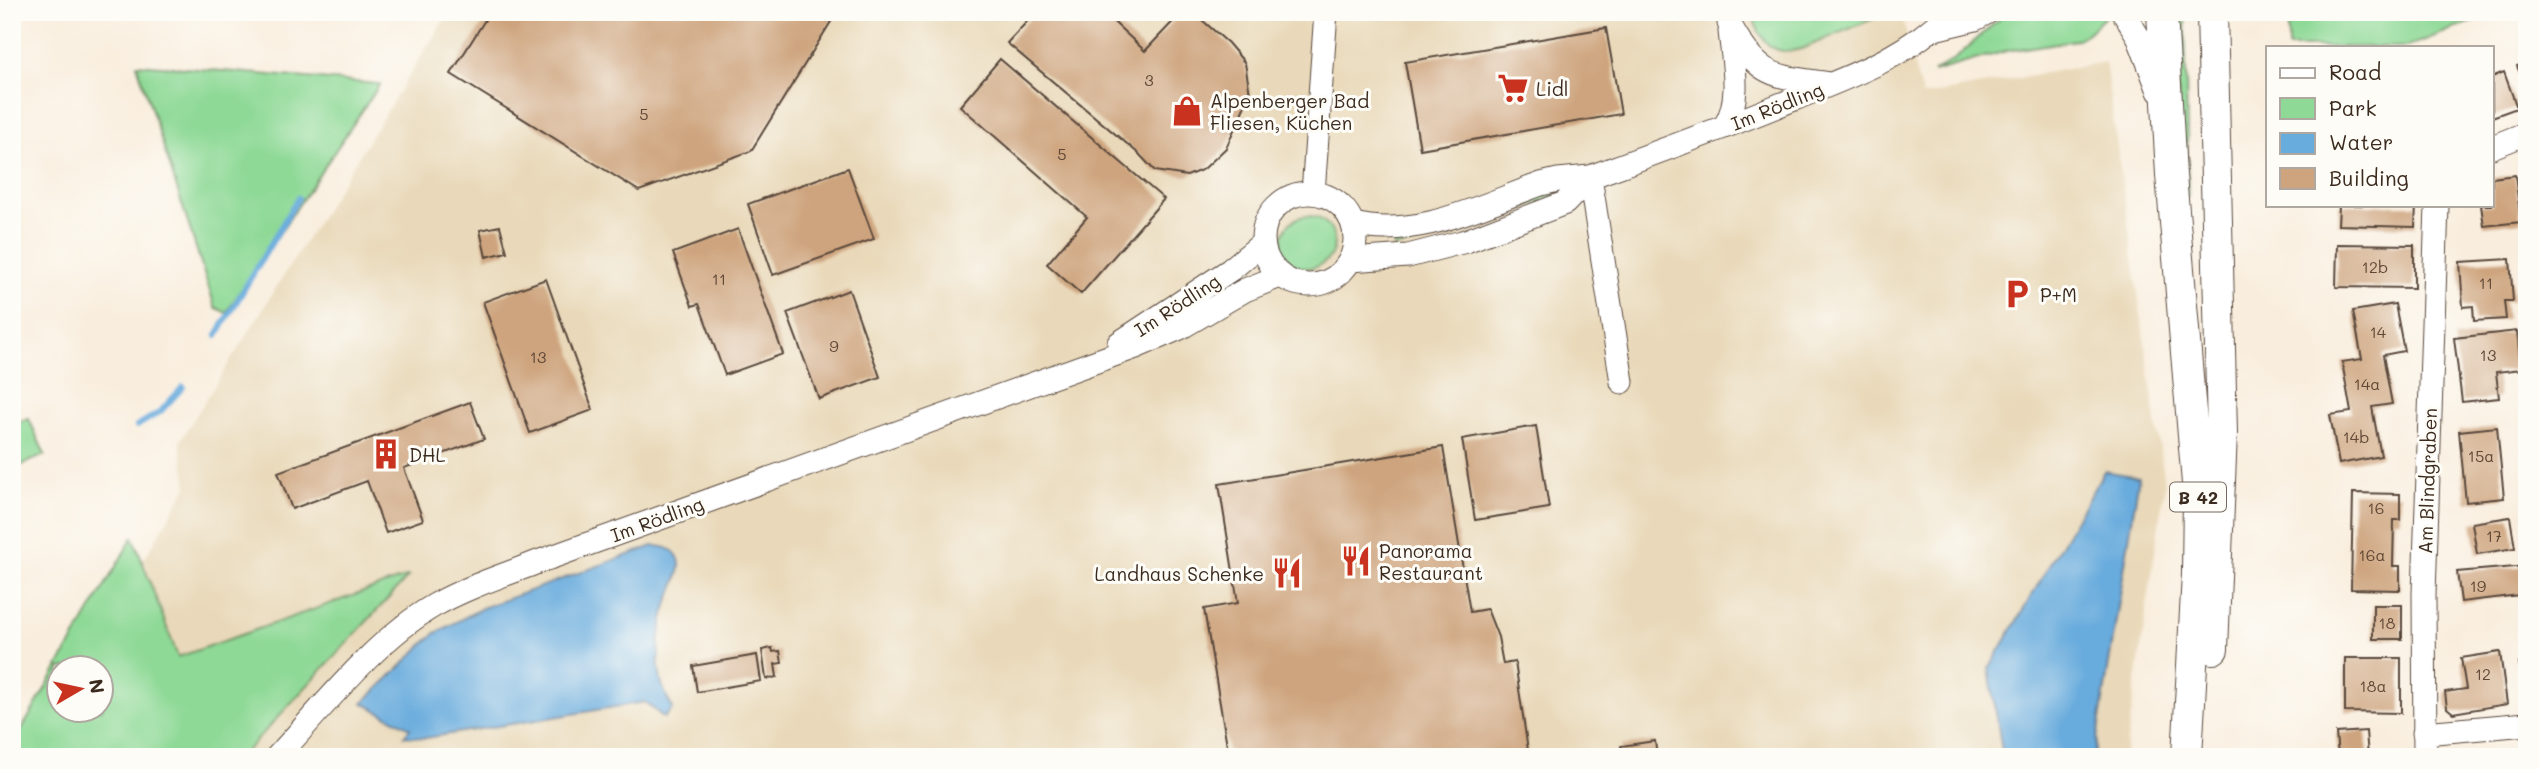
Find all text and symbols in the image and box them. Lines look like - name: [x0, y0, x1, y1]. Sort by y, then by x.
- legend: [2266, 46, 2494, 206]
- text: Road: [2329, 58, 2381, 85]
- house number: 3: [1144, 69, 1154, 90]
- supermarket icon: Lidl: [1496, 71, 1530, 105]
- place label: Lidl: [1536, 76, 1569, 101]
- street label: Im Rödling: [1727, 76, 1827, 136]
- place label: Alpenberger Bad Fliesen, Küchen: [1210, 88, 1369, 135]
- shop icon: Alpenberger Bad Fliesen, Küchen: [1170, 94, 1204, 128]
- text: Park: [2329, 94, 2377, 121]
- house number: 5: [639, 103, 649, 124]
- text: Water: [2329, 128, 2393, 155]
- house number: 5: [1057, 143, 1067, 164]
- text: Building: [2329, 164, 2409, 191]
- house number: 12b: [2362, 256, 2388, 277]
- house number: 11: [712, 268, 726, 289]
- street label: Im Rödling: [1129, 268, 1225, 342]
- house number: 11: [2479, 272, 2493, 293]
- parking icon: P+M: [2000, 277, 2034, 311]
- place label: P+M: [2040, 282, 2077, 307]
- house number: 14: [2370, 321, 2387, 342]
- house number: 9: [829, 335, 839, 356]
- house number: 13: [2480, 344, 2496, 365]
- house number: 13: [530, 346, 546, 367]
- house number: 14a: [2354, 373, 2380, 394]
- street label: Am Blindgraben: [2412, 408, 2442, 554]
- house number: 14b: [2343, 426, 2369, 447]
- building icon: DHL: [369, 437, 403, 471]
- place label: DHL: [409, 442, 446, 467]
- house number: 15a: [2468, 445, 2494, 466]
- road number: B 42: [2170, 482, 2226, 512]
- street label: Im Rödling: [607, 491, 707, 547]
- house number: 16: [2368, 497, 2384, 518]
- house number: 17: [2486, 525, 2502, 546]
- place label: Panorama Restaurant: [1379, 538, 1483, 585]
- restaurant icon: Panorama Restaurant: [1339, 544, 1373, 578]
- house number: 16a: [2359, 544, 2385, 565]
- restaurant icon: Landhaus Schenke: [1270, 556, 1304, 590]
- place label: Landhaus Schenke: [1095, 561, 1264, 586]
- house number: 19: [2470, 575, 2486, 596]
- house number: 18: [2379, 612, 2396, 633]
- north arrow: [46, 654, 116, 724]
- house number: 12: [2475, 663, 2491, 684]
- house number: 18a: [2360, 675, 2386, 696]
- text: N: [84, 677, 111, 695]

